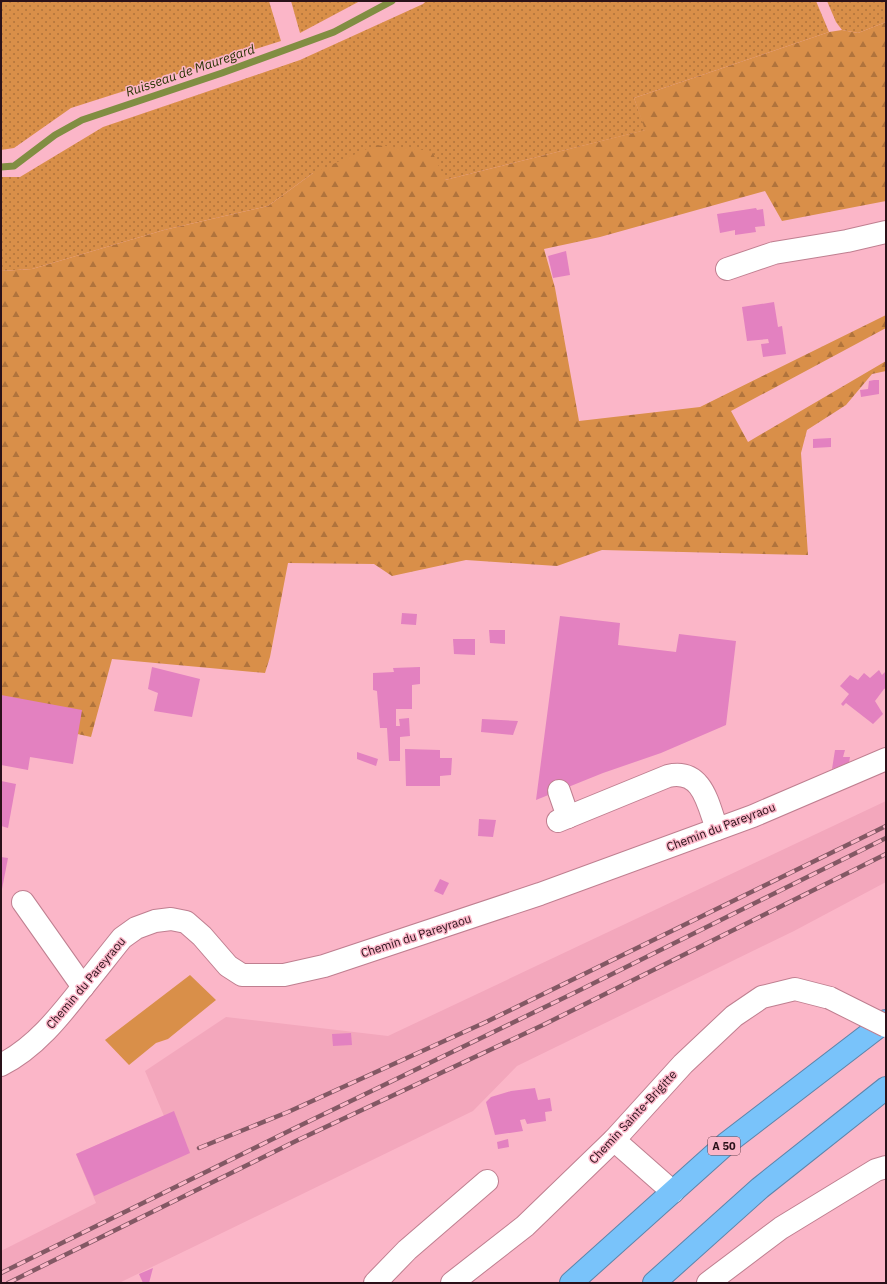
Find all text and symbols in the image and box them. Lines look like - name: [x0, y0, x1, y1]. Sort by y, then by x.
- water label: Ruisseau de Mauregard: [123, 40, 257, 101]
- street label: Chemin du Pareyraou: [664, 799, 777, 854]
- street label: Chemin du Pareyraou: [359, 911, 473, 960]
- street label: Chemin du Pareyraou: [43, 934, 128, 1032]
- street label: Chemin Sainte-Brigitte: [585, 1067, 680, 1166]
- road number: A 50: [708, 1137, 740, 1155]

